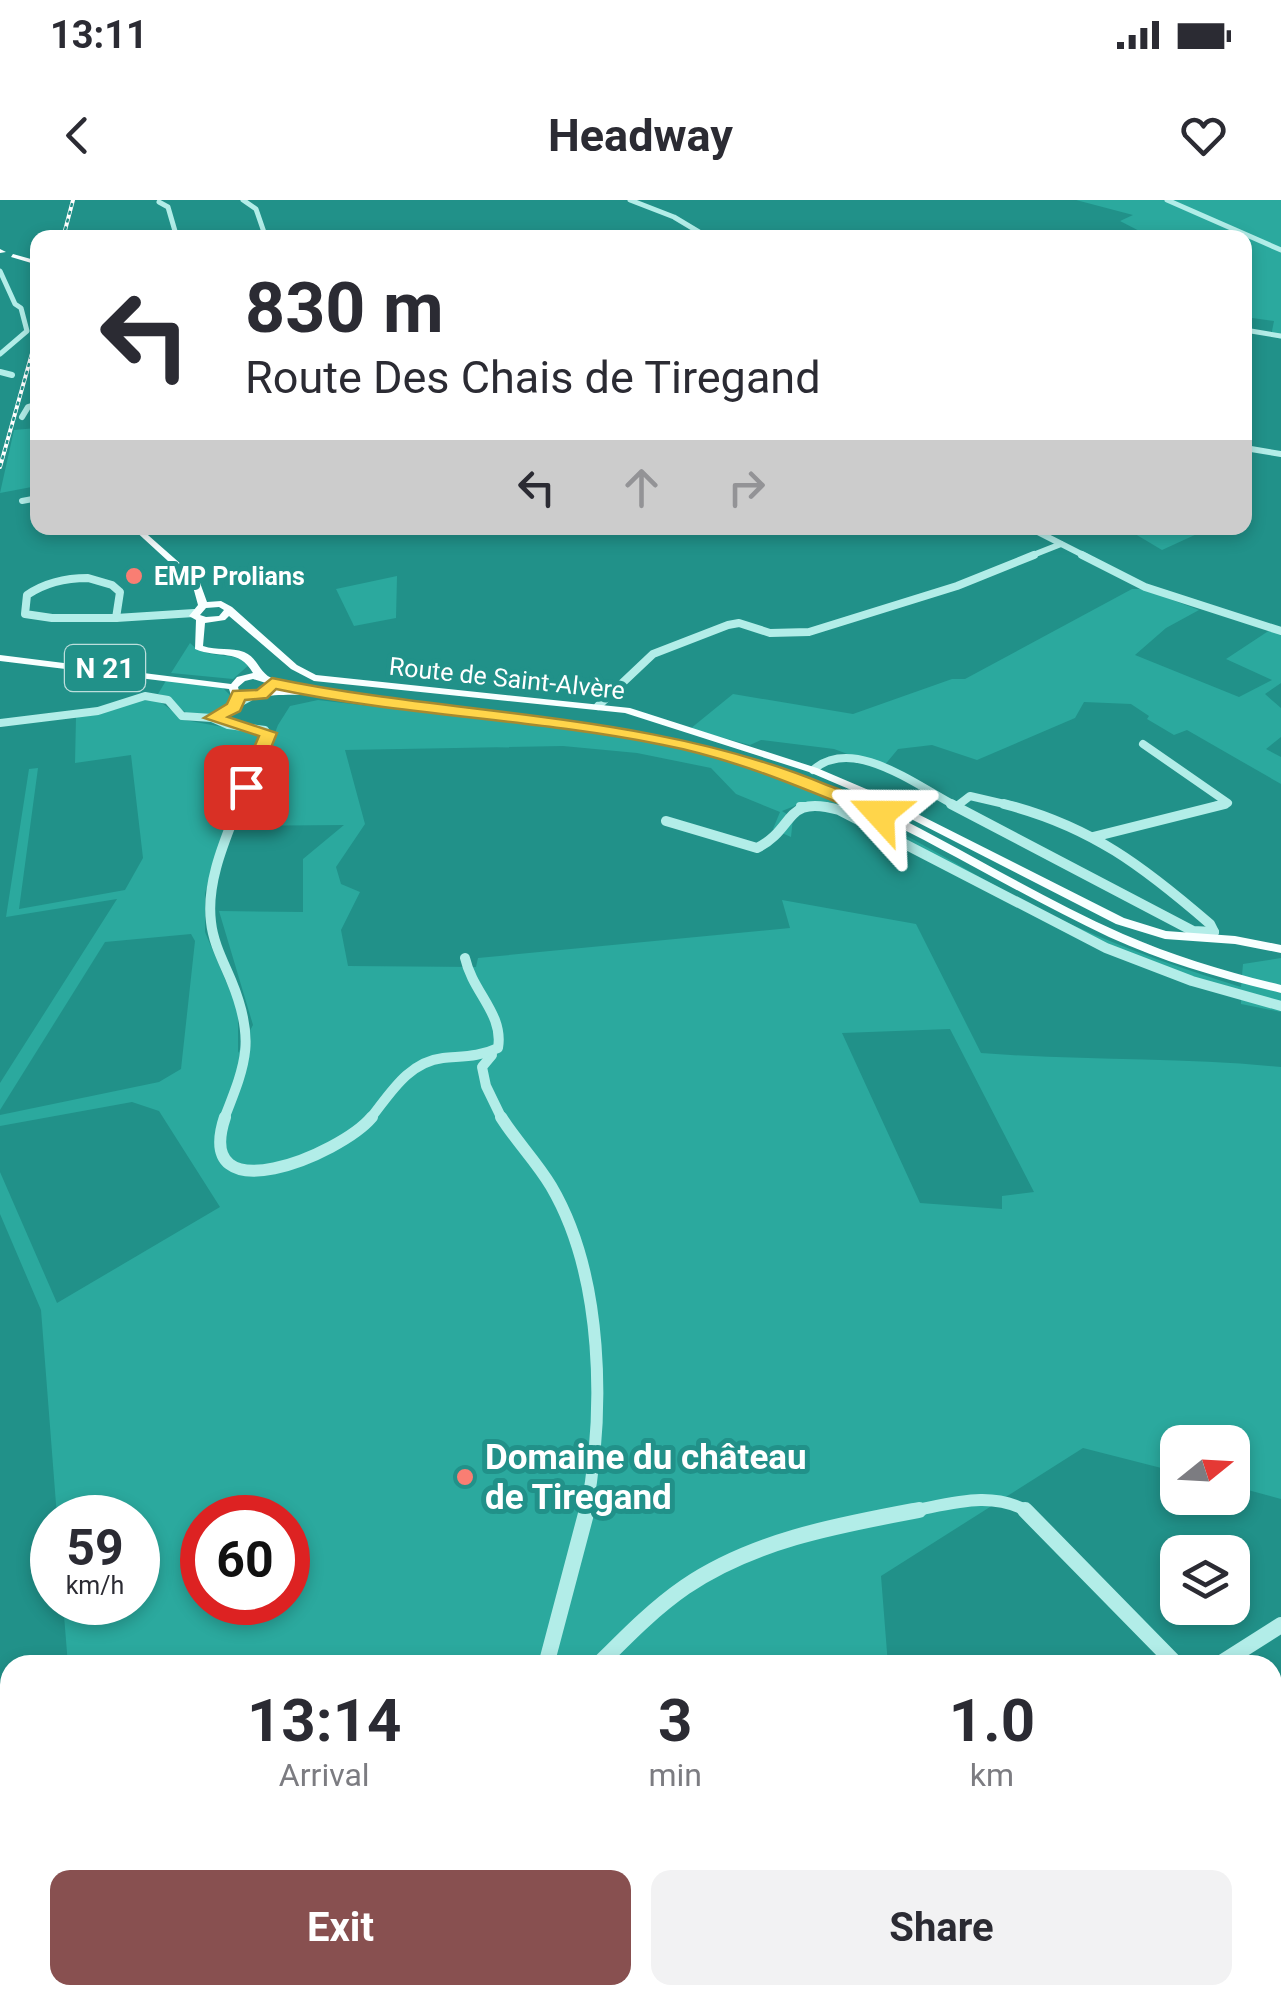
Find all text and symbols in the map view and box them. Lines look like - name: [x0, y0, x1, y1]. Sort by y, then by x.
- text: 13:11: [50, 13, 148, 57]
- icon: back: [50, 108, 105, 163]
- icon: heart: [1176, 108, 1231, 163]
- text: Headway: [548, 109, 733, 162]
- text: 830 m: [245, 267, 444, 349]
- icon: left: [80, 270, 210, 400]
- text: Route Des Chais de Tiregand: [245, 351, 821, 404]
- icon: left: [509, 460, 564, 515]
- icon: ahead: [614, 460, 669, 515]
- icon: right: [719, 460, 774, 515]
- place label: EMP Prolians: [154, 562, 305, 591]
- marker: EMP Prolians: [123, 565, 145, 587]
- road number: N 21: [65, 645, 145, 691]
- street label: Route de Saint-Alvère: [388, 652, 626, 705]
- pin: [204, 745, 289, 830]
- icon: arrive: [219, 760, 274, 815]
- position arrow: [828, 762, 932, 866]
- north arrow: [1160, 1425, 1250, 1515]
- map controls: [1160, 1425, 1250, 1625]
- place label: Domaine du château de Tiregand: [485, 1437, 807, 1518]
- marker: Domaine du château de Tiregand: [454, 1466, 476, 1488]
- speed limit sign: 60: [180, 1495, 310, 1625]
- text: 59: [66, 1519, 124, 1577]
- button: layers: [1160, 1535, 1250, 1625]
- text: km/h: [66, 1571, 124, 1600]
- text: 13:14: [247, 1685, 402, 1756]
- text: 3: [658, 1685, 692, 1756]
- text: 1.0: [949, 1685, 1035, 1756]
- text: Arrival: [279, 1756, 370, 1794]
- text: min: [648, 1756, 702, 1794]
- text: km: [970, 1756, 1014, 1794]
- button: Exit: [50, 1870, 631, 1985]
- button: Share: [651, 1870, 1232, 1985]

